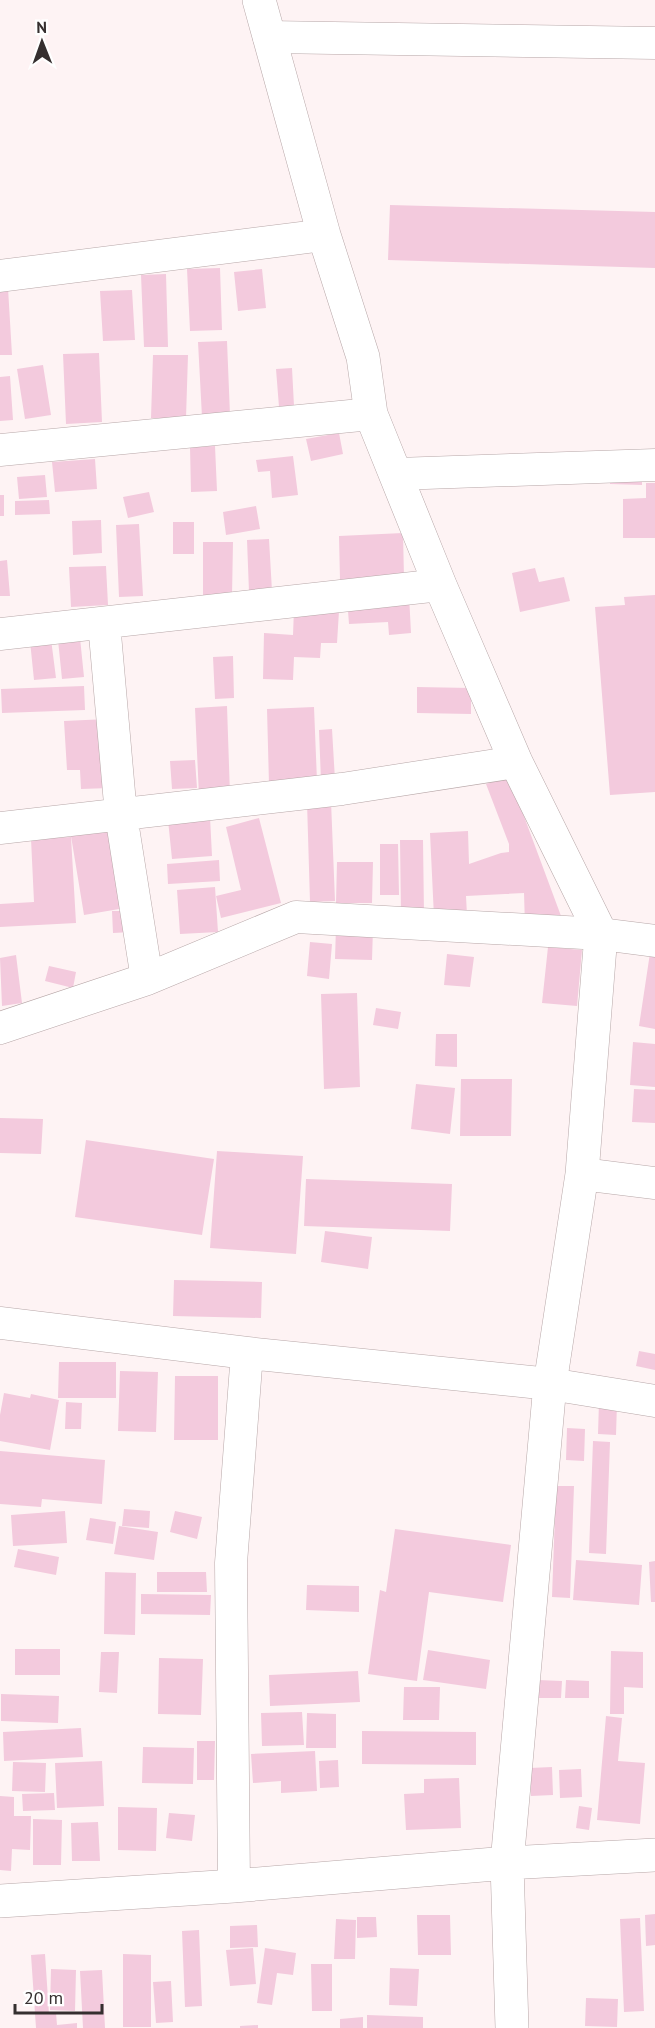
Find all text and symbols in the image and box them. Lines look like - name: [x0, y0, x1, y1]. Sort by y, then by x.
- north arrow: [12, 12, 72, 72]
- text: N: [36, 17, 47, 37]
- scale bar: [15, 1977, 102, 2015]
- text: 20 m: [24, 1986, 63, 2009]

